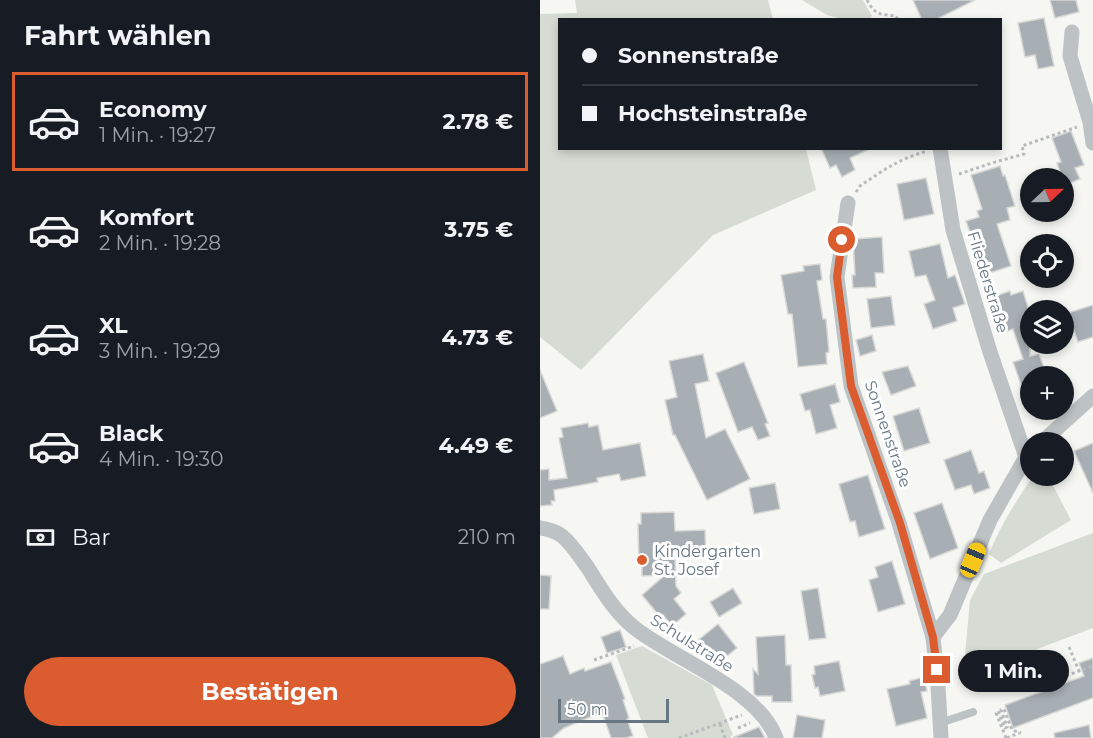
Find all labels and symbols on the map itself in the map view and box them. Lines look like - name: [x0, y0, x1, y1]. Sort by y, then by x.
- north arrow: [1020, 168, 1074, 222]
- route start: [828, 226, 855, 253]
- street label: Fliederstraße: [964, 229, 1012, 335]
- street label: Sonnenstraße: [861, 378, 915, 490]
- car: [958, 540, 988, 580]
- place label: Kindergarten St. Josef: [654, 542, 761, 579]
- marker: Kindergarten St. Josef: [635, 553, 649, 567]
- street label: Schulstraße: [647, 610, 737, 676]
- callout: 1 Min.: [958, 649, 1069, 691]
- route end: [923, 656, 950, 683]
- scale bar: [558, 696, 669, 724]

